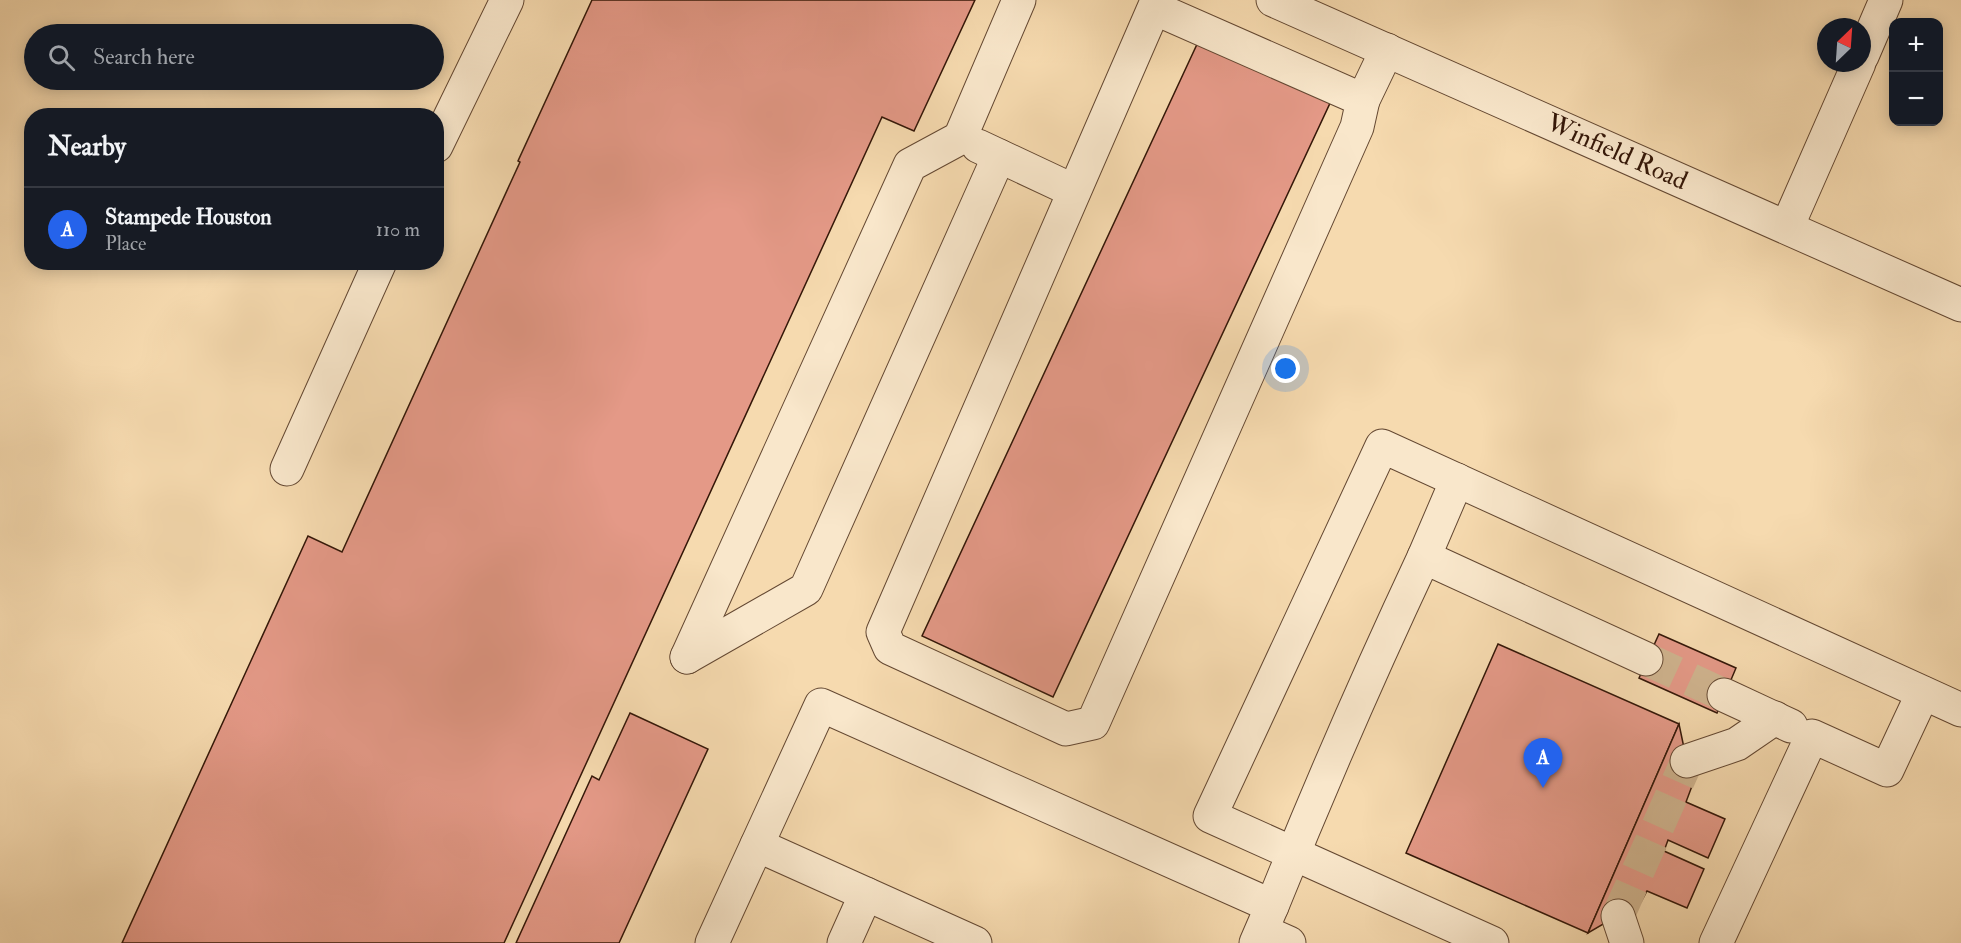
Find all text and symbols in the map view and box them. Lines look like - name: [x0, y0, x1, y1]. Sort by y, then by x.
- north arrow: [1817, 18, 1871, 72]
- map controls: [1889, 18, 1943, 126]
- button: +: [1889, 18, 1943, 72]
- search box: [24, 24, 444, 90]
- icon: search: [45, 41, 78, 74]
- text: Search here: [93, 43, 195, 71]
- button: −: [1889, 72, 1943, 126]
- street label: Winfield Road: [1541, 106, 1693, 197]
- text: Nearby: [48, 131, 126, 163]
- text: Stampede Houston: [105, 203, 272, 231]
- text: A: [61, 217, 74, 242]
- text: 110 m: [376, 217, 420, 242]
- text: Place: [105, 231, 146, 256]
- your location: [1271, 354, 1300, 383]
- pin: A: [1524, 738, 1562, 788]

